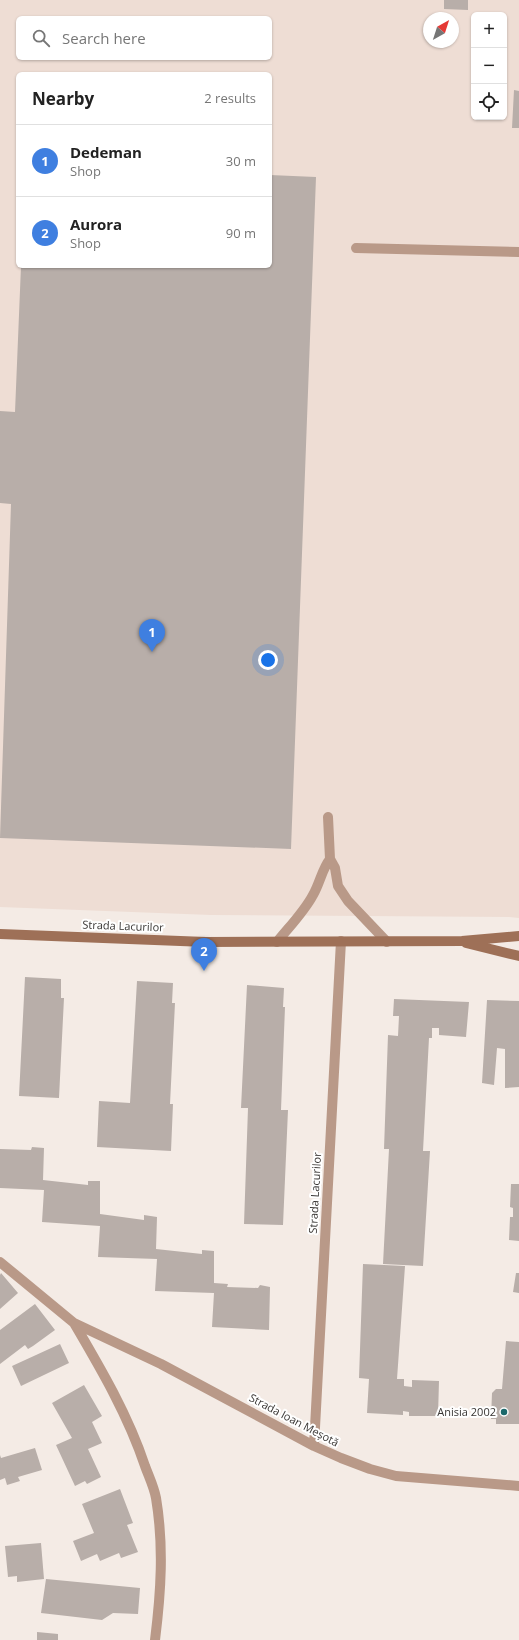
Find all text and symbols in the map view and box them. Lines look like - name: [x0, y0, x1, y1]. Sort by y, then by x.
- north arrow: [423, 12, 459, 48]
- map controls: [471, 12, 507, 120]
- button: +: [471, 12, 507, 48]
- search box: [16, 16, 272, 60]
- icon: search: [30, 27, 52, 49]
- text: Search here: [62, 28, 146, 48]
- button: −: [471, 48, 507, 84]
- button: locate: [471, 84, 507, 120]
- text: Nearby: [32, 87, 94, 110]
- text: 2 results: [204, 89, 256, 107]
- text: Dedeman: [70, 142, 142, 162]
- text: 1: [41, 152, 49, 170]
- text: 30 m: [226, 152, 256, 170]
- text: Shop: [70, 162, 101, 180]
- text: Aurora: [70, 214, 122, 234]
- text: 2: [41, 224, 49, 242]
- text: 90 m: [226, 224, 256, 242]
- text: Shop: [70, 234, 101, 252]
- pin: 1: [139, 619, 165, 652]
- your location: [258, 650, 278, 670]
- street label: Strada Lacurilor: [82, 917, 164, 934]
- pin: 2: [191, 938, 217, 971]
- street label: Strada Lacurilor: [305, 1151, 324, 1234]
- street label: Strada Ioan Meșotă: [247, 1390, 342, 1450]
- place label: Anisia 2002: [437, 1404, 496, 1419]
- marker: Anisia 2002: [499, 1407, 509, 1417]

